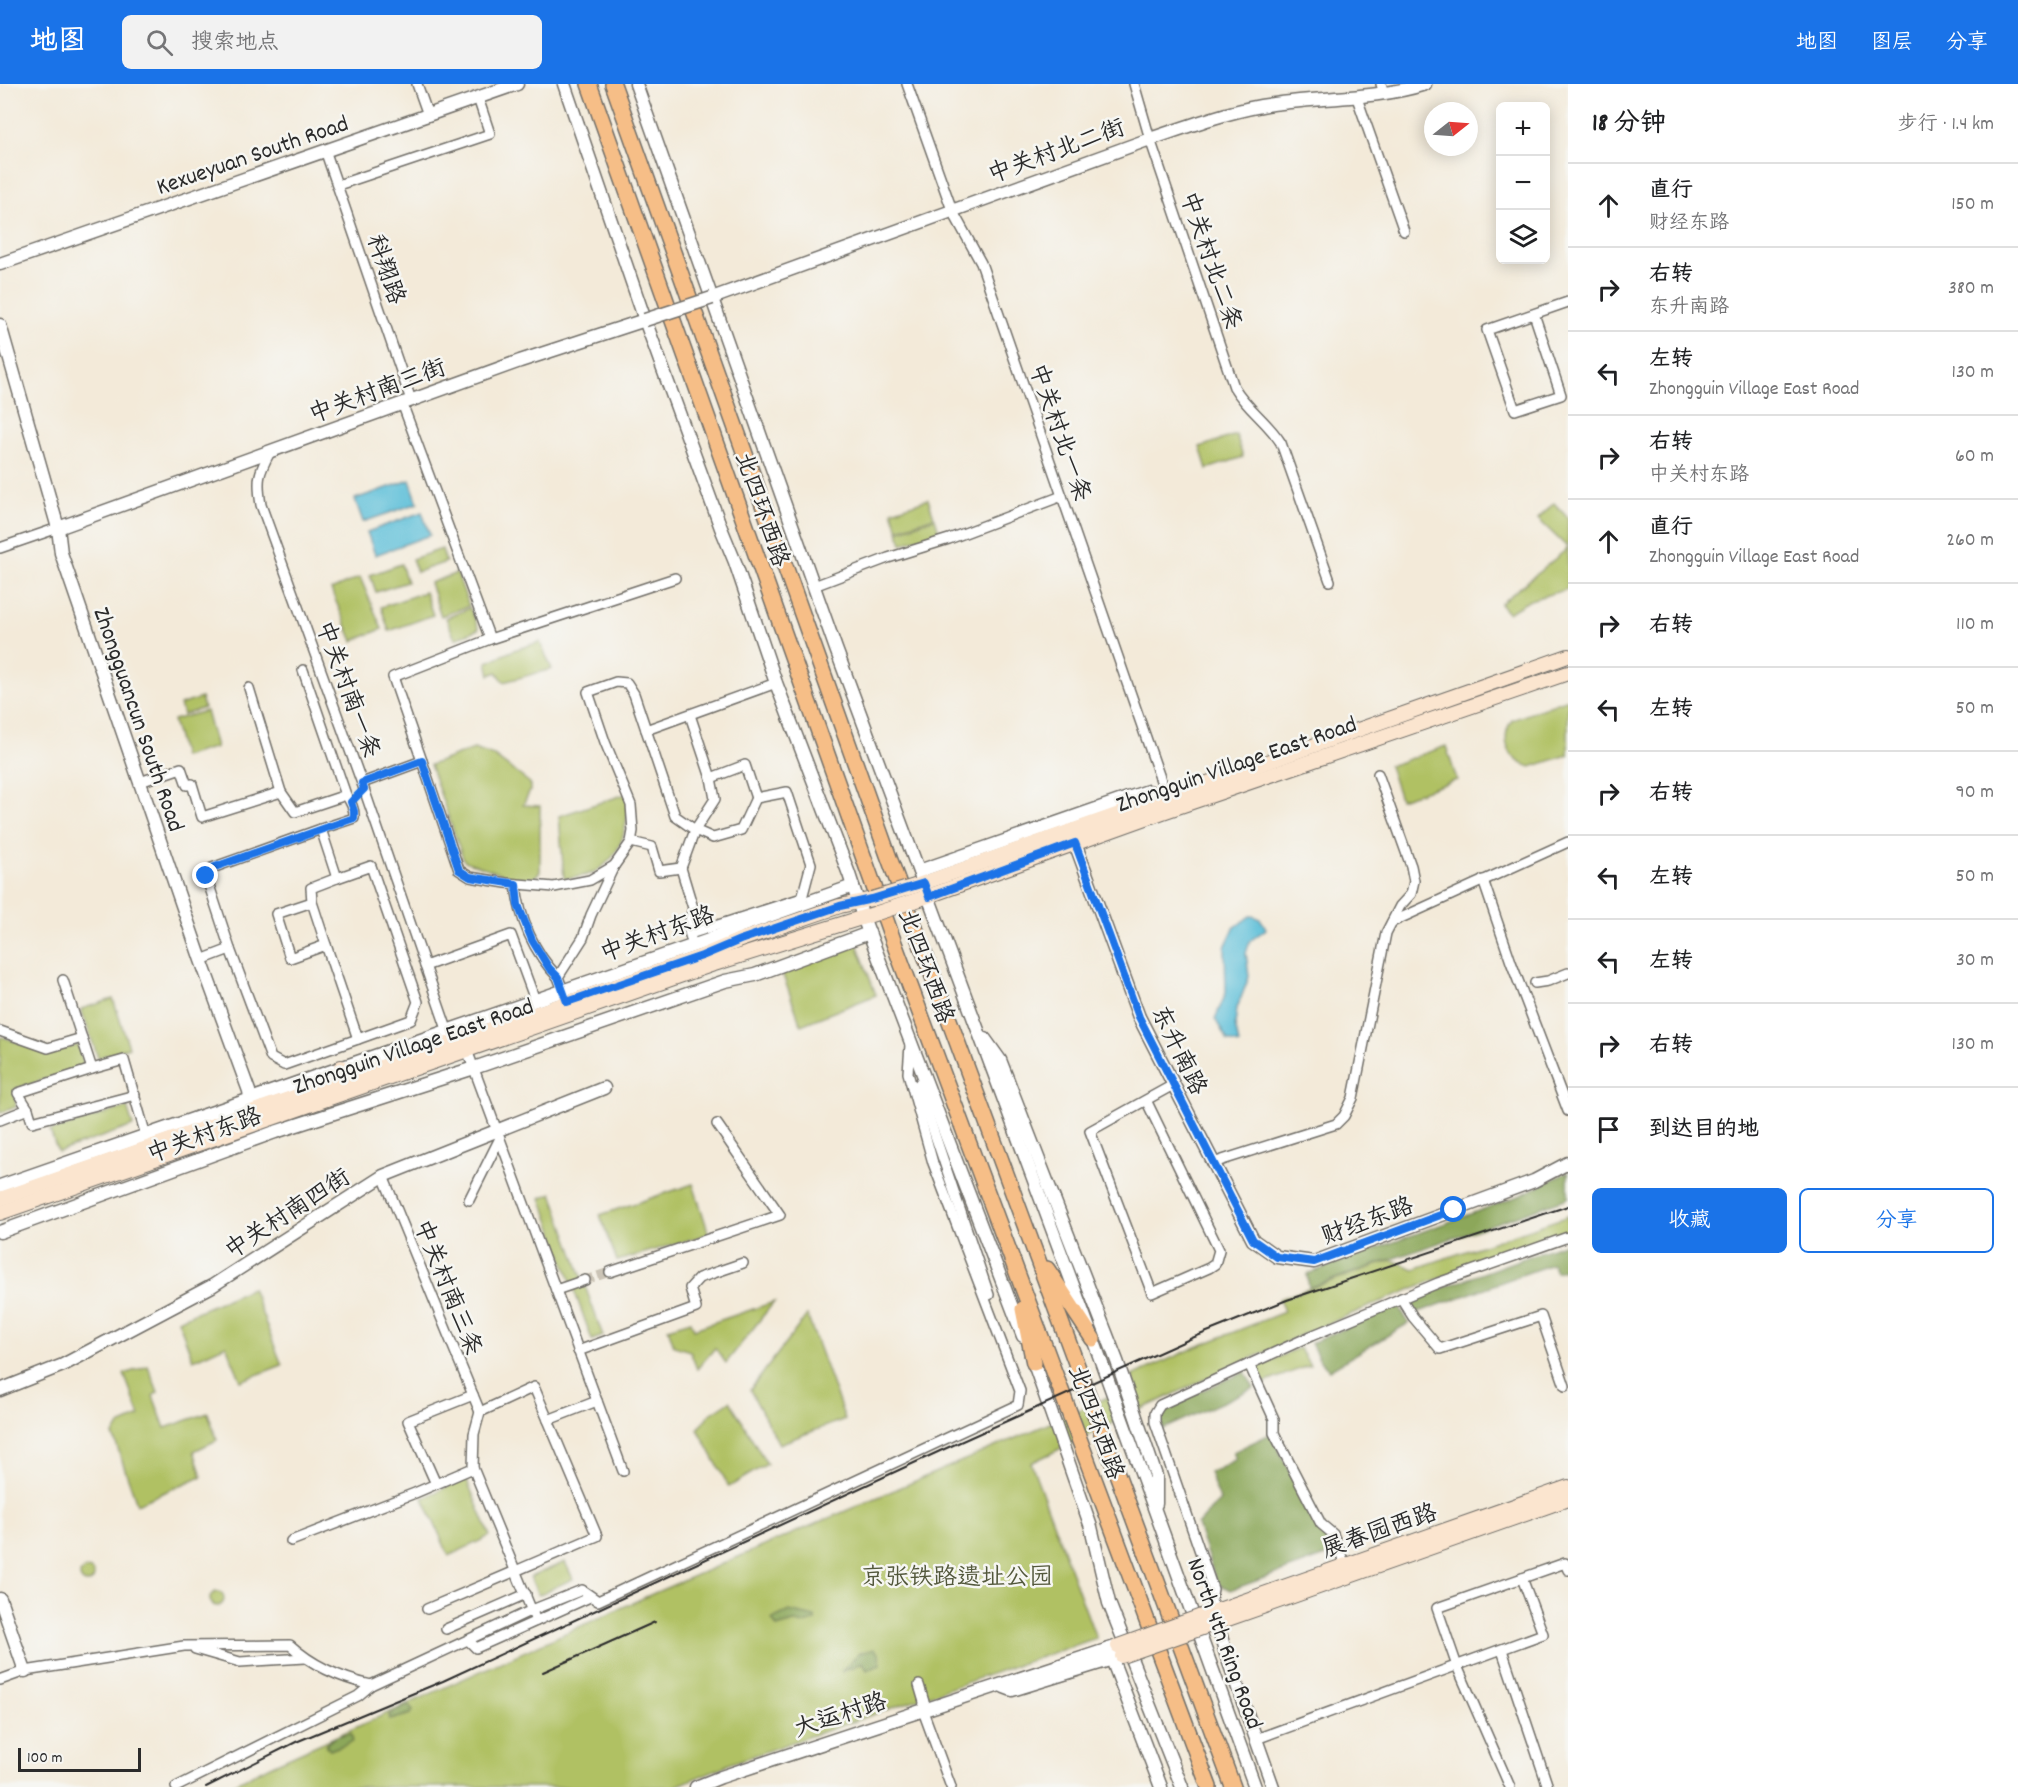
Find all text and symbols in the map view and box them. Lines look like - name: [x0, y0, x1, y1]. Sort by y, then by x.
- search box: [122, 15, 542, 69]
- text: 地图: [30, 24, 86, 64]
- icon: search: [143, 26, 176, 59]
- text: 搜索地点: [191, 28, 279, 59]
- text: 地图: [1796, 29, 1838, 59]
- text: 图层: [1871, 29, 1913, 59]
- text: 分享: [1946, 29, 1988, 59]
- north arrow: [1424, 102, 1478, 156]
- map controls: [1496, 102, 1550, 264]
- button: +: [1496, 102, 1550, 156]
- text: 18 分钟: [1592, 106, 1666, 143]
- street label: Kexueyuan South Road: [152, 108, 354, 206]
- text: 步行 · 1.4 km: [1898, 111, 1994, 139]
- street label: 中关村北二街: [984, 112, 1130, 193]
- button: −: [1496, 156, 1550, 210]
- text: 直行: [1649, 176, 1693, 207]
- street label: 中关村北二条: [1170, 187, 1249, 335]
- icon: ahead: [1592, 189, 1625, 222]
- text: 150 m: [1951, 191, 1994, 219]
- button: layers: [1496, 210, 1550, 264]
- text: 财经东路: [1649, 210, 1729, 238]
- street label: 科翔路: [356, 230, 412, 310]
- text: 右转: [1649, 260, 1693, 291]
- icon: right: [1592, 273, 1625, 306]
- text: 380 m: [1948, 275, 1994, 303]
- text: 东升南路: [1649, 294, 1729, 322]
- text: 左转: [1649, 345, 1693, 376]
- street label: 中关村南三街: [305, 352, 451, 433]
- icon: left: [1592, 357, 1625, 390]
- street label: 中关村北一条: [1019, 359, 1098, 507]
- text: 130 m: [1952, 359, 1994, 387]
- text: Zhongguin Village East Road: [1649, 376, 1859, 404]
- text: 右转: [1649, 428, 1693, 459]
- icon: right: [1592, 441, 1625, 474]
- text: 60 m: [1955, 443, 1994, 471]
- street label: 北四环西路: [725, 448, 796, 572]
- text: 中关村东路: [1649, 462, 1749, 490]
- text: 直行: [1649, 513, 1693, 544]
- icon: ahead: [1592, 525, 1625, 558]
- text: 260 m: [1946, 527, 1994, 555]
- text: Zhongguin Village East Road: [1649, 544, 1859, 572]
- street label: Zhongguancun South Road: [83, 603, 192, 837]
- icon: right: [1592, 609, 1625, 642]
- text: 右转: [1649, 611, 1693, 642]
- text: 110 m: [1956, 611, 1994, 639]
- street label: 中关村南一条: [306, 617, 387, 763]
- icon: left: [1592, 693, 1625, 726]
- text: 左转: [1649, 695, 1693, 726]
- text: 50 m: [1956, 695, 1994, 723]
- street label: Zhongguin Village East Road: [1112, 709, 1362, 823]
- icon: right: [1592, 777, 1625, 810]
- text: 右转: [1649, 779, 1693, 810]
- text: 90 m: [1956, 779, 1994, 807]
- icon: left: [1592, 861, 1625, 894]
- route end: [192, 862, 218, 888]
- text: 左转: [1649, 863, 1693, 894]
- text: 50 m: [1956, 863, 1994, 891]
- street label: 中关村东路: [596, 899, 720, 972]
- street label: 北四环西路: [888, 905, 961, 1029]
- icon: left: [1592, 945, 1625, 978]
- text: 左转: [1649, 947, 1693, 978]
- text: 30 m: [1956, 947, 1994, 975]
- street label: Zhongguin Village East Road: [289, 991, 539, 1105]
- street label: 东升南路: [1141, 1001, 1214, 1102]
- icon: right: [1592, 1029, 1625, 1062]
- text: 右转: [1649, 1031, 1693, 1062]
- text: 130 m: [1952, 1031, 1994, 1059]
- street label: 中关村东路: [143, 1100, 267, 1173]
- icon: arrive: [1592, 1113, 1625, 1146]
- text: 到达目的地: [1649, 1115, 1759, 1146]
- street label: 中关村南四街: [219, 1162, 358, 1269]
- button: 收藏: [1592, 1188, 1787, 1253]
- button: 分享: [1799, 1188, 1994, 1253]
- street label: 财经东路: [1317, 1190, 1419, 1255]
- route start: [1440, 1196, 1466, 1222]
- street label: 中关村南三条: [403, 1215, 489, 1361]
- street label: 北四环西路: [1058, 1361, 1131, 1485]
- street label: 展春园西路: [1318, 1497, 1442, 1568]
- street label: North 4th Ring Road: [1176, 1554, 1270, 1734]
- park label: 京张铁路遗址公园: [861, 1562, 1053, 1596]
- street label: 大运村路: [790, 1686, 892, 1748]
- scale bar: [18, 1745, 141, 1772]
- text: 100 m: [27, 1747, 63, 1770]

